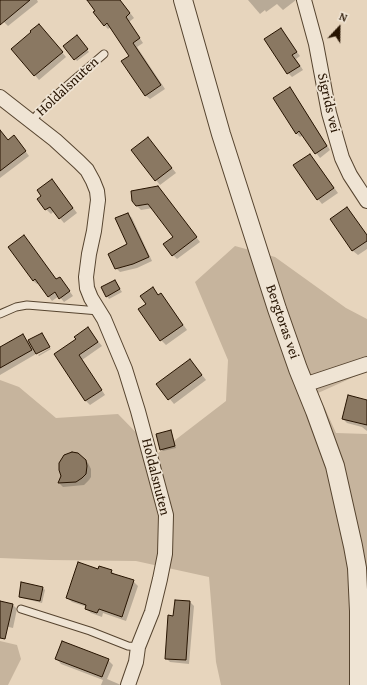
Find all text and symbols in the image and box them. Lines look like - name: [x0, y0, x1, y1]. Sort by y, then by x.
- north arrow: [319, 8, 359, 48]
- text: N: [337, 8, 350, 26]
- street label: Holdalsnuten: [33, 54, 103, 120]
- street label: Sigrids vei: [313, 72, 343, 134]
- street label: Bergtoras vei: [261, 283, 303, 361]
- street label: Holdalsnuten: [137, 437, 173, 517]

